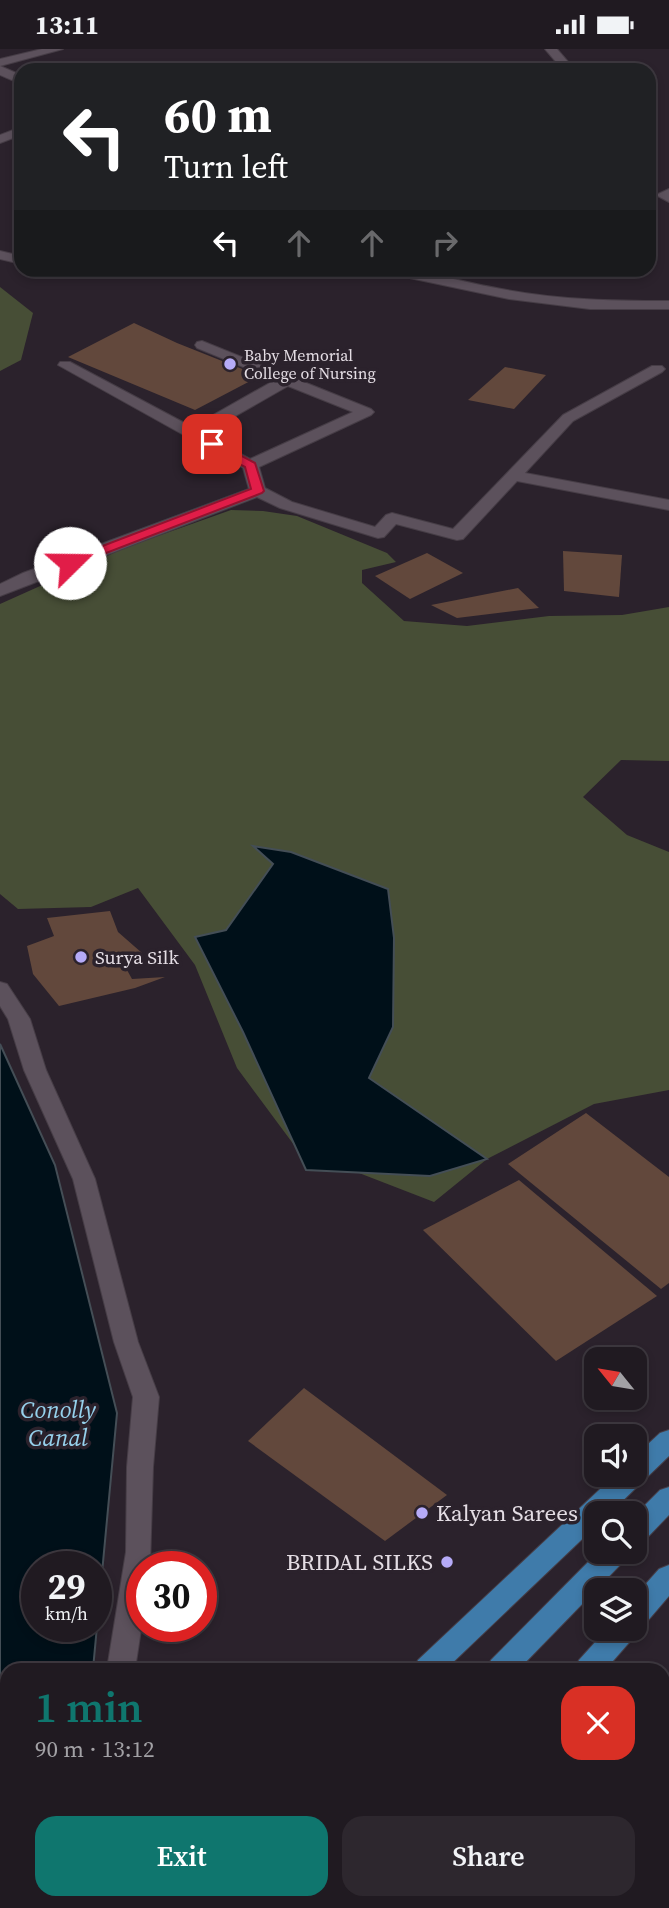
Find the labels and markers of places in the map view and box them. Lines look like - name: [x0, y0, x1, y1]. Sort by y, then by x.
- place label: Baby Memorial College of Nursing: [244, 344, 376, 384]
- marker: Baby Memorial College of Nursing: [222, 356, 238, 372]
- pin: [182, 414, 242, 474]
- place label: Surya Silk: [95, 944, 179, 970]
- marker: Surya Silk: [73, 949, 89, 965]
- place label: Kalyan Sarees: [436, 1497, 578, 1529]
- marker: Kalyan Sarees: [414, 1505, 430, 1521]
- place label: BRIDAL SILKS: [286, 1546, 433, 1578]
- marker: BRIDAL SILKS: [439, 1554, 455, 1570]

